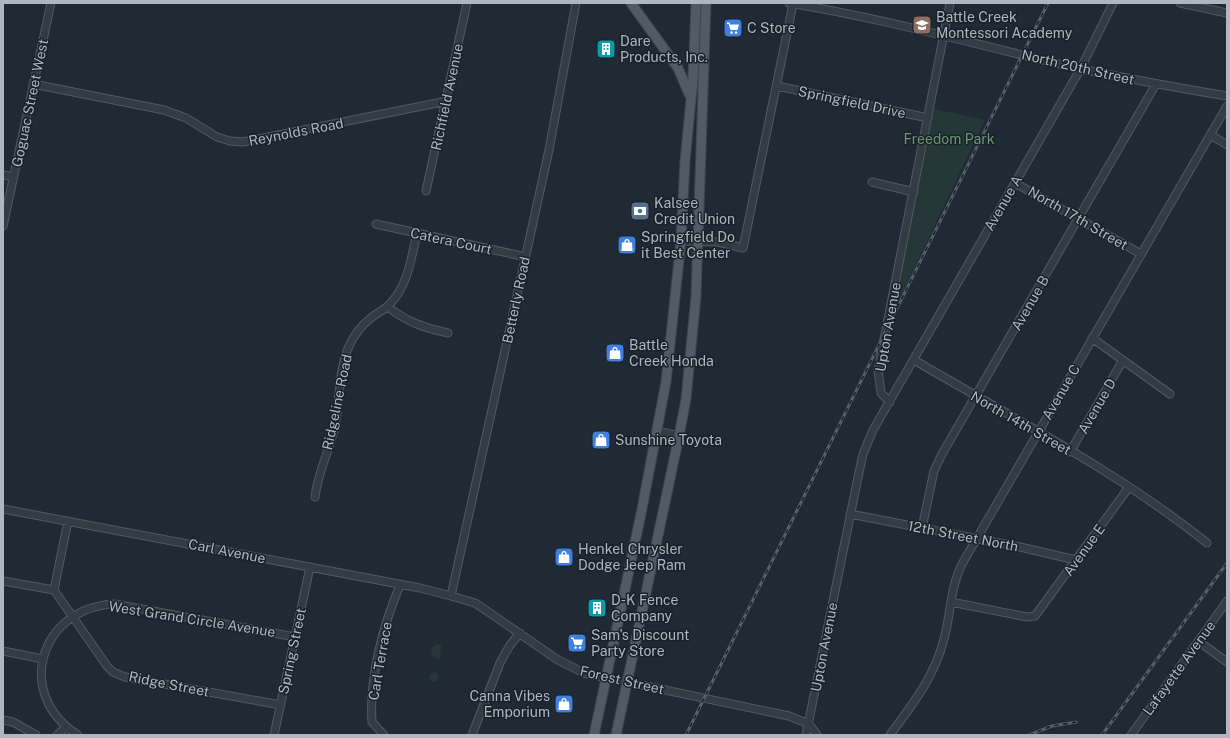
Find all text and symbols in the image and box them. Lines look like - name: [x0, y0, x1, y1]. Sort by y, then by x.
- place label: Battle Creek Montessori Academy: [936, 9, 1073, 41]
- school or university icon: Battle Creek Montessori Academy: [911, 14, 933, 36]
- supermarket icon: C Store: [722, 17, 744, 39]
- place label: C Store: [747, 20, 796, 36]
- place label: Dare Products, Inc.: [620, 33, 708, 65]
- street label: Goguac Street West: [9, 38, 51, 168]
- building icon: Dare Products, Inc.: [595, 38, 617, 60]
- street label: Richfield Avenue: [428, 42, 466, 152]
- street label: North 20th Street: [1020, 46, 1136, 88]
- street label: Springfield Drive: [797, 83, 907, 121]
- street label: Reynolds Road: [247, 115, 345, 149]
- park label: Freedom Park: [903, 131, 995, 147]
- street label: Avenue A: [981, 172, 1025, 234]
- street label: North 17th Street: [1025, 183, 1131, 253]
- place label: Kalsee Credit Union: [654, 195, 735, 227]
- bank icon: Kalsee Credit Union: [629, 200, 651, 222]
- street label: Catera Court: [409, 225, 493, 257]
- place label: Springfield Do it Best Center: [641, 229, 735, 261]
- shop icon: Springfield Do it Best Center: [616, 234, 638, 256]
- street label: Betterly Road: [499, 255, 533, 345]
- street label: Avenue B: [1008, 273, 1052, 333]
- street label: Upton Avenue: [872, 281, 904, 373]
- place label: Battle Creek Honda: [629, 337, 714, 369]
- shop icon: Battle Creek Honda: [604, 342, 626, 364]
- street label: Ridgeline Road: [319, 353, 355, 451]
- street label: Avenue C: [1039, 362, 1083, 422]
- street label: Avenue D: [1075, 376, 1119, 436]
- street label: North 14th Street: [968, 388, 1074, 458]
- shop icon: Sunshine Toyota: [590, 429, 612, 451]
- place label: Sunshine Toyota: [615, 432, 722, 448]
- street label: 12th Street North: [906, 517, 1020, 555]
- street label: Avenue E: [1060, 521, 1108, 579]
- street label: Carl Avenue: [187, 536, 267, 566]
- place label: Henkel Chrysler Dodge Jeep Ram: [578, 541, 686, 573]
- shop icon: Henkel Chrysler Dodge Jeep Ram: [553, 546, 575, 568]
- place label: D-K Fence Company: [611, 592, 679, 624]
- building icon: D-K Fence Company: [586, 597, 608, 619]
- street label: West Grand Circle Avenue: [107, 598, 277, 640]
- street label: Upton Avenue: [808, 601, 841, 693]
- street label: Spring Street: [275, 606, 309, 696]
- street label: Lafayette Avenue: [1139, 618, 1219, 718]
- street label: Carl Terrace: [365, 620, 395, 702]
- place label: Sam's Discount Party Store: [591, 627, 689, 659]
- supermarket icon: Sam's Discount Party Store: [566, 632, 588, 654]
- street label: Forest Street: [578, 663, 666, 697]
- street label: Ridge Street: [127, 668, 211, 700]
- place label: Canna Vibes Emporium: [469, 688, 550, 720]
- shop icon: Canna Vibes Emporium: [553, 693, 575, 715]

